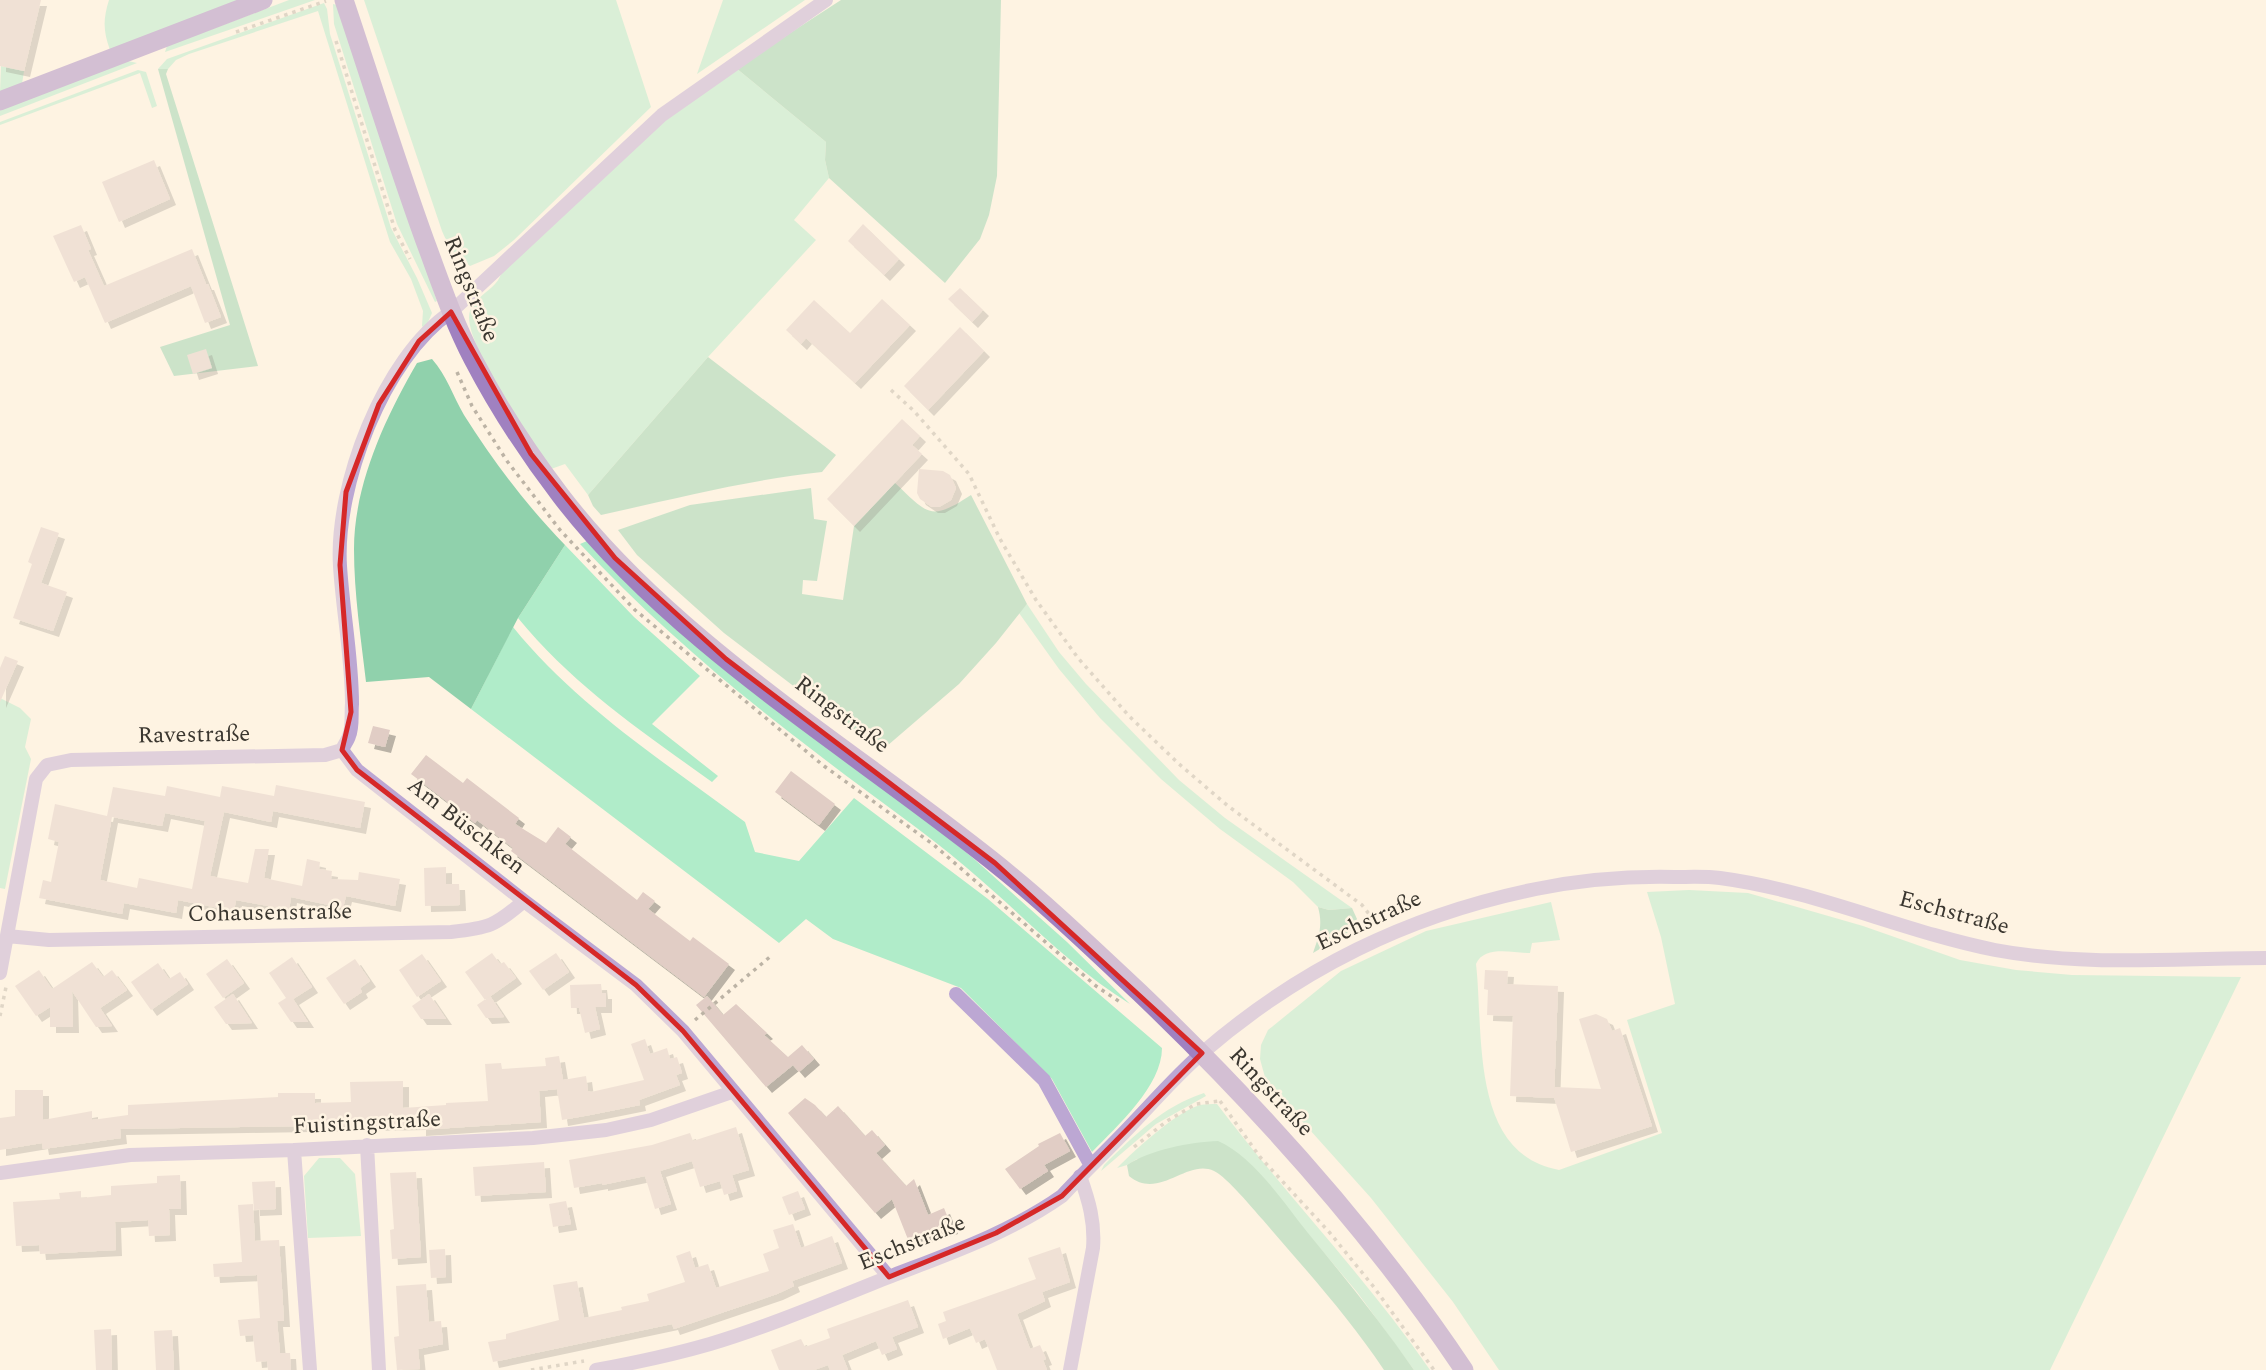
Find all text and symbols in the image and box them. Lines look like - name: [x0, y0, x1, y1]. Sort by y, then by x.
- street label: Ringstraße: [434, 231, 508, 347]
- street label: Ringstraße: [787, 667, 897, 763]
- street label: Ravestraße: [137, 717, 251, 753]
- street label: Am Büschken: [399, 768, 533, 884]
- street label: Eschstraße: [1310, 881, 1428, 961]
- street label: Eschstraße: [1895, 881, 2013, 945]
- street label: Cohausenstraße: [187, 894, 353, 932]
- street label: Ringstraße: [1220, 1039, 1322, 1145]
- street label: Fuistingstraße: [292, 1102, 442, 1144]
- street label: Eschstraße: [853, 1206, 971, 1280]

